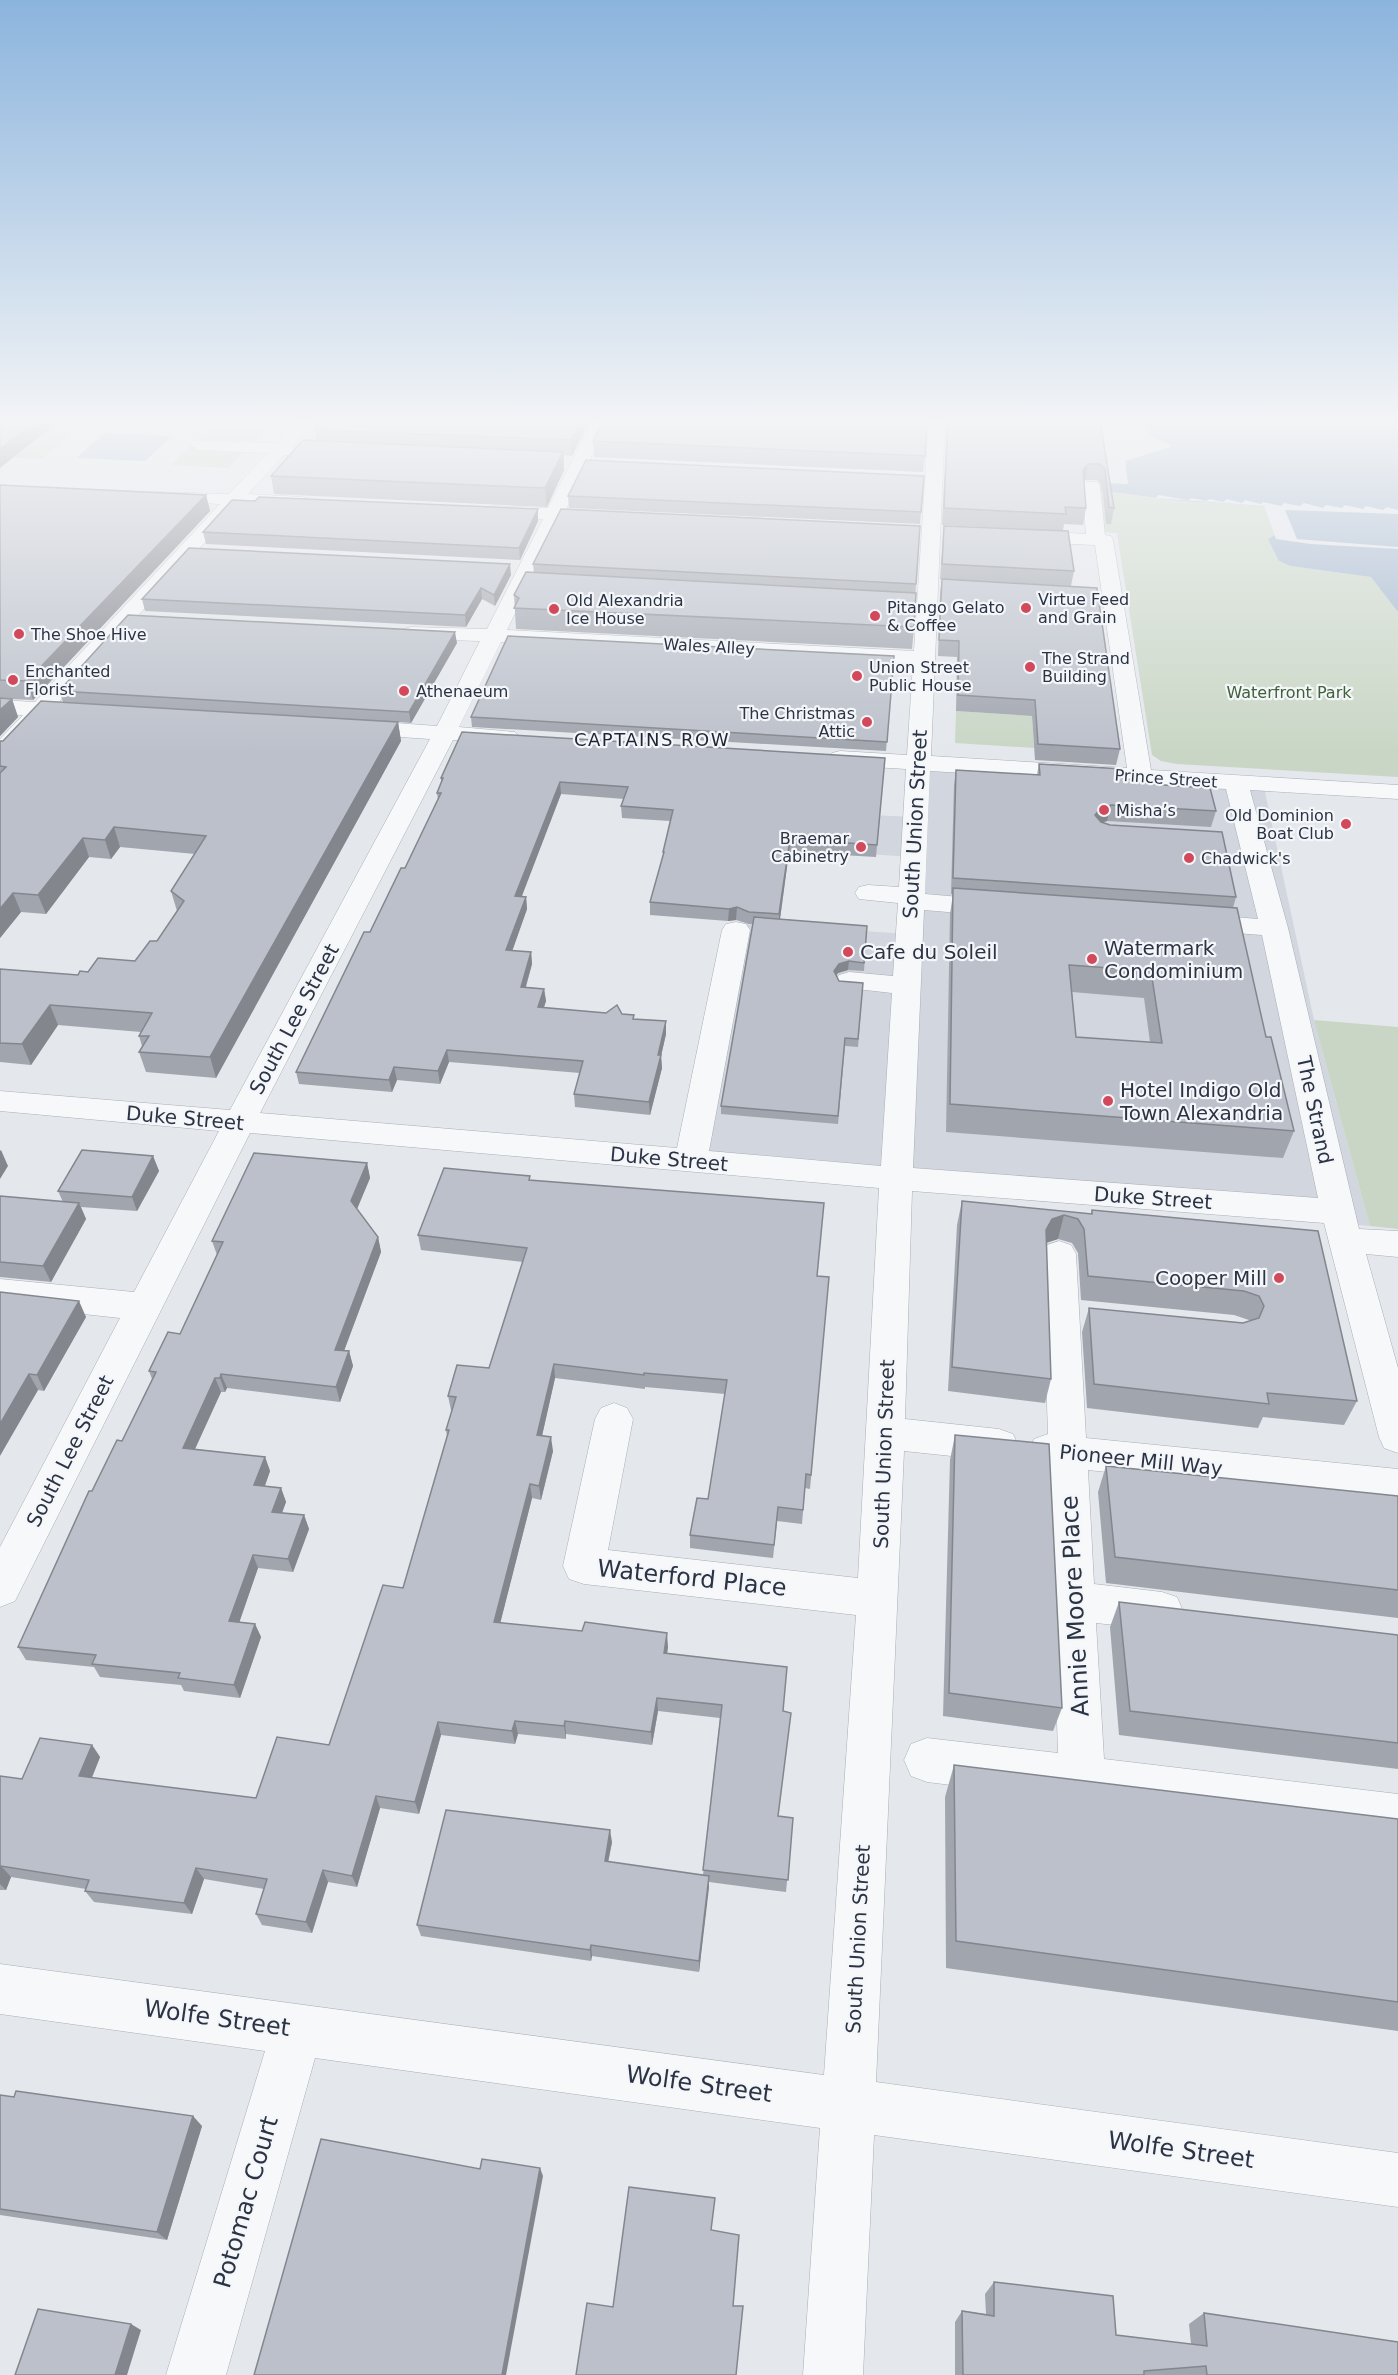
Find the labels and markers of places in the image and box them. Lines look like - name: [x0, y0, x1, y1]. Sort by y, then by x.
- place label: Virtue Feed and Grain: [1038, 590, 1129, 627]
- place label: Old Alexandria Ice House: [566, 591, 684, 628]
- place label: Pitango Gelato & Coffee: [887, 598, 1005, 635]
- marker: Virtue Feed and Grain: [1019, 601, 1033, 615]
- marker: Old Alexandria Ice House: [547, 602, 561, 616]
- marker: Pitango Gelato & Coffee: [868, 609, 882, 623]
- place label: The Shoe Hive: [30, 625, 147, 644]
- marker: The Shoe Hive: [12, 627, 26, 641]
- place label: The Strand Building: [1041, 649, 1130, 686]
- place label: Union Street Public House: [869, 658, 972, 695]
- marker: The Strand Building: [1023, 660, 1037, 674]
- place label: Enchanted Florist: [25, 662, 110, 699]
- marker: Union Street Public House: [850, 669, 864, 683]
- marker: Enchanted Florist: [6, 673, 20, 687]
- place label: Athenaeum: [416, 682, 508, 701]
- marker: Athenaeum: [397, 684, 411, 698]
- place label: The Christmas Attic: [738, 704, 855, 741]
- marker: The Christmas Attic: [860, 715, 874, 729]
- place label: Misha’s: [1116, 801, 1176, 820]
- marker: Misha’s: [1097, 803, 1111, 817]
- place label: Old Dominion Boat Club: [1225, 806, 1334, 843]
- marker: Old Dominion Boat Club: [1339, 817, 1353, 831]
- place label: Braemar Cabinetry: [771, 829, 849, 866]
- marker: Braemar Cabinetry: [854, 840, 868, 854]
- place label: Chadwick's: [1201, 849, 1291, 868]
- marker: Chadwick's: [1182, 851, 1196, 865]
- place label: Watermark Condominium: [1104, 936, 1243, 983]
- place label: Cafe du Soleil: [860, 940, 998, 964]
- marker: Cafe du Soleil: [841, 945, 855, 959]
- marker: Watermark Condominium: [1085, 952, 1099, 966]
- place label: Hotel Indigo Old Town Alexandria: [1119, 1078, 1283, 1125]
- marker: Hotel Indigo Old Town Alexandria: [1101, 1094, 1115, 1108]
- place label: Cooper Mill: [1155, 1266, 1267, 1290]
- marker: Cooper Mill: [1272, 1271, 1286, 1285]

